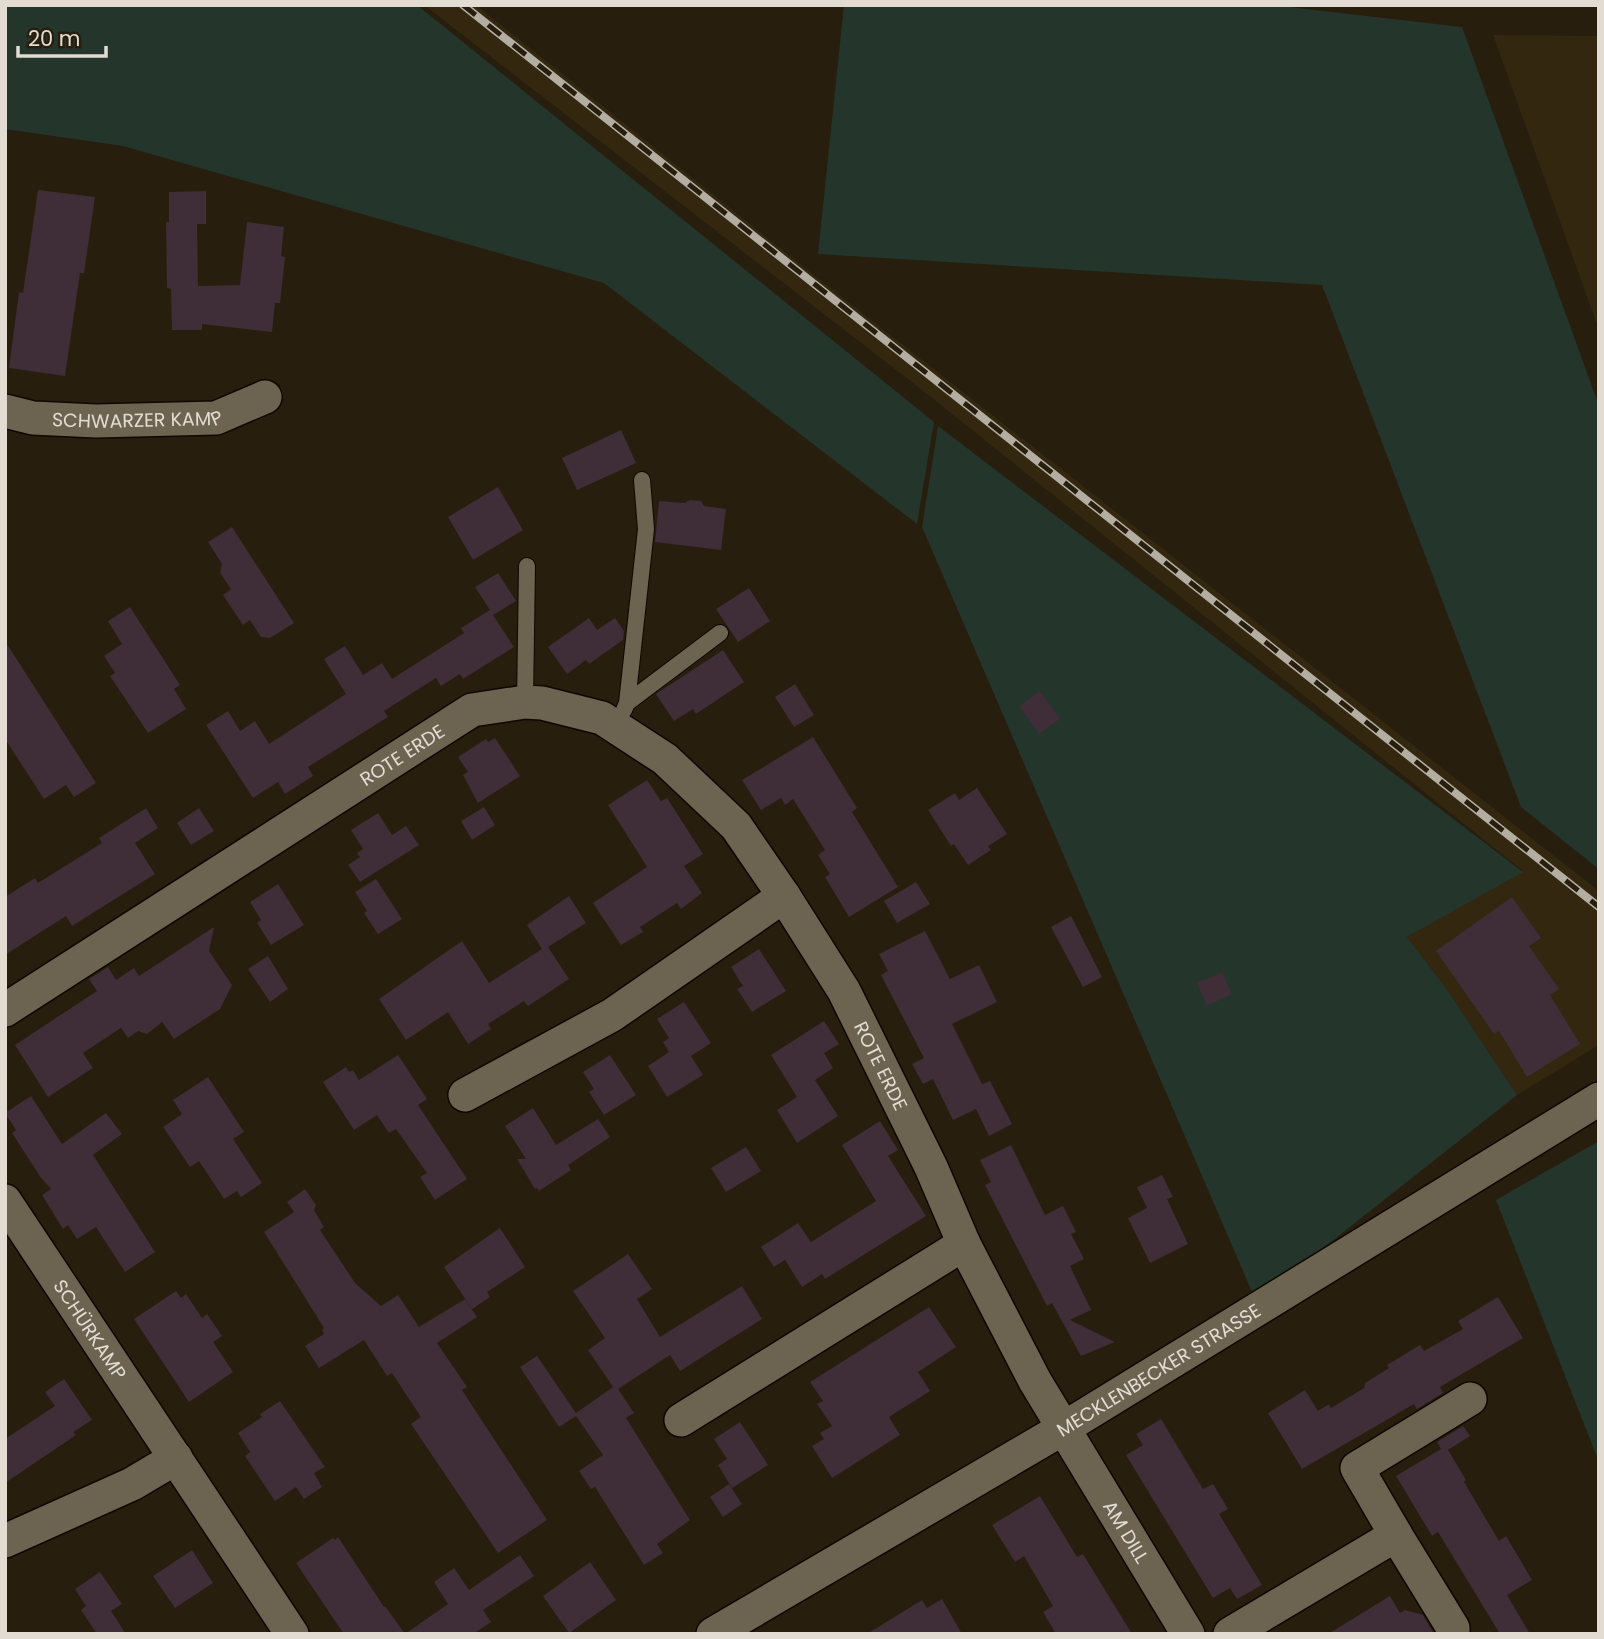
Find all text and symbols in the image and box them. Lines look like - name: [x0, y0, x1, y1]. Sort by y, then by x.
- scale bar: [18, 14, 105, 58]
- text: 20 m: [28, 24, 81, 53]
- street label: SCHWARZER KAMP: [51, 404, 227, 435]
- street label: ROTE ERDE: [355, 718, 450, 793]
- street label: ROTE ERDE: [847, 1017, 914, 1115]
- street label: SCHÜRKAMP: [47, 1274, 133, 1385]
- street label: MECKLENBECKER STRASSE: [1052, 1297, 1266, 1443]
- street label: AM DILL: [1096, 1495, 1155, 1568]

